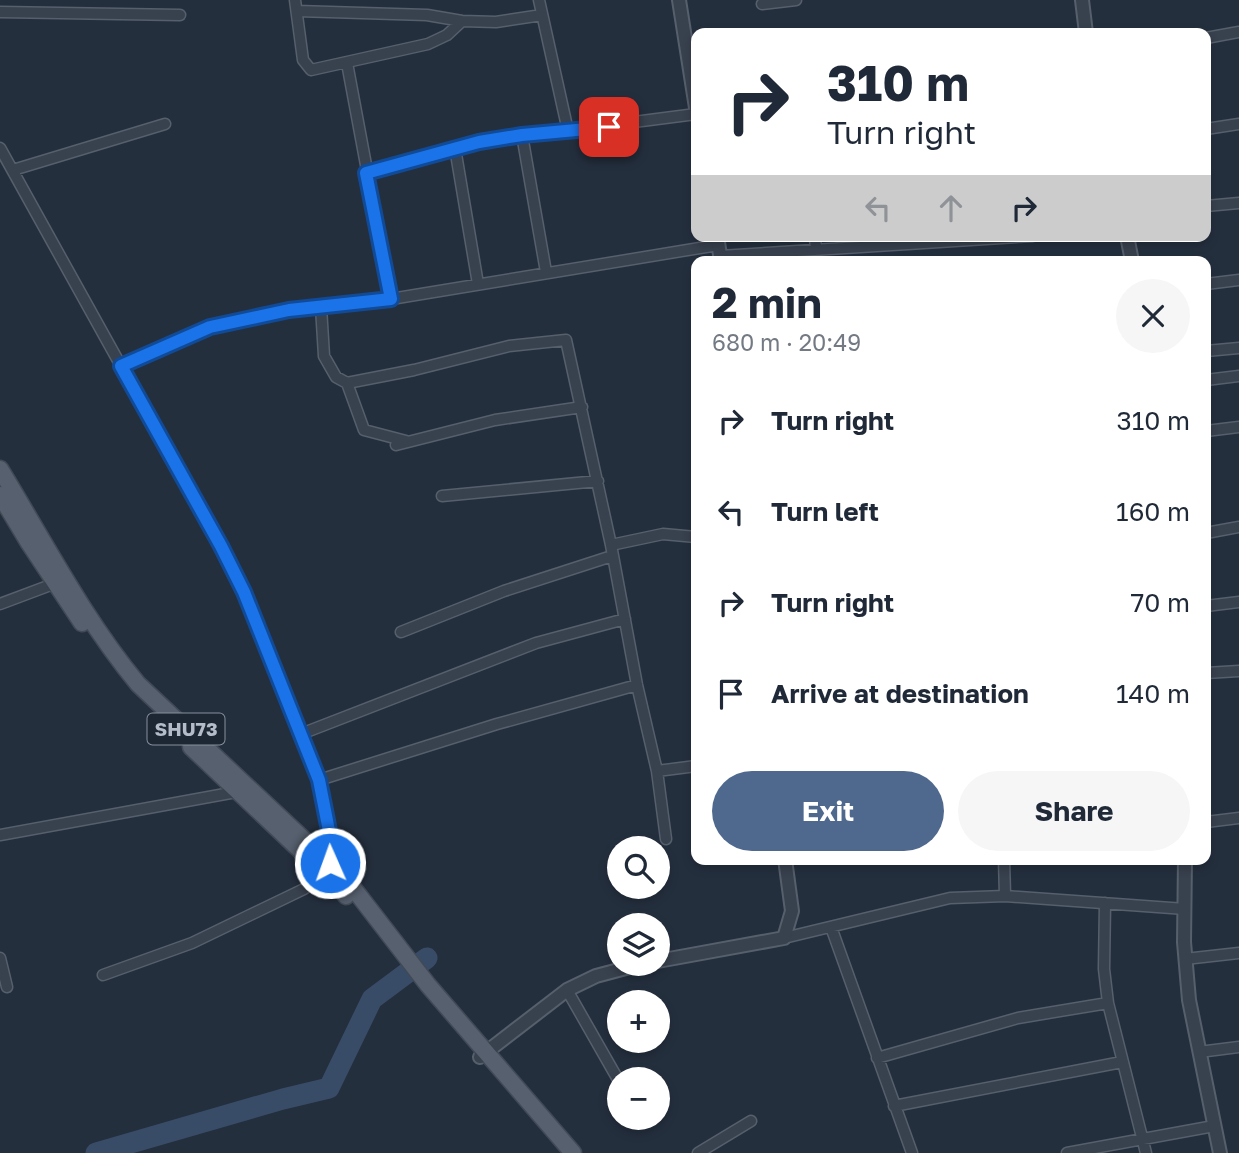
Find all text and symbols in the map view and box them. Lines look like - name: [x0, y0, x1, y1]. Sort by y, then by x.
- text: 310 m: [827, 53, 969, 112]
- icon: right: [712, 56, 803, 147]
- pin: [579, 97, 639, 157]
- icon: arrive: [590, 108, 628, 146]
- text: Turn right: [827, 113, 976, 151]
- icon: left: [859, 189, 897, 227]
- icon: ahead: [932, 189, 970, 227]
- icon: right: [1005, 189, 1043, 227]
- text: 2 min: [712, 277, 822, 327]
- button: close: [1116, 279, 1190, 353]
- text: 680 m · 20:49: [712, 328, 861, 356]
- icon: right: [712, 402, 750, 440]
- text: Turn right: [771, 405, 894, 436]
- text: 310 m: [1117, 405, 1190, 436]
- icon: left: [712, 493, 750, 531]
- text: Turn left: [771, 496, 879, 527]
- text: 160 m: [1116, 496, 1190, 527]
- icon: right: [712, 584, 750, 622]
- text: Turn right: [771, 587, 894, 618]
- text: 70 m: [1131, 587, 1190, 618]
- icon: arrive: [712, 675, 750, 713]
- text: Arrive at destination: [771, 678, 1029, 709]
- text: 140 m: [1116, 678, 1190, 709]
- road number: SHU73: [148, 714, 224, 744]
- button: Exit: [712, 771, 944, 851]
- button: Share: [958, 771, 1190, 851]
- position arrow: [293, 826, 367, 900]
- map controls: [607, 836, 670, 1130]
- button: search: [607, 836, 670, 899]
- button: layers: [607, 913, 670, 976]
- button: +: [607, 990, 670, 1053]
- button: −: [607, 1067, 670, 1130]

